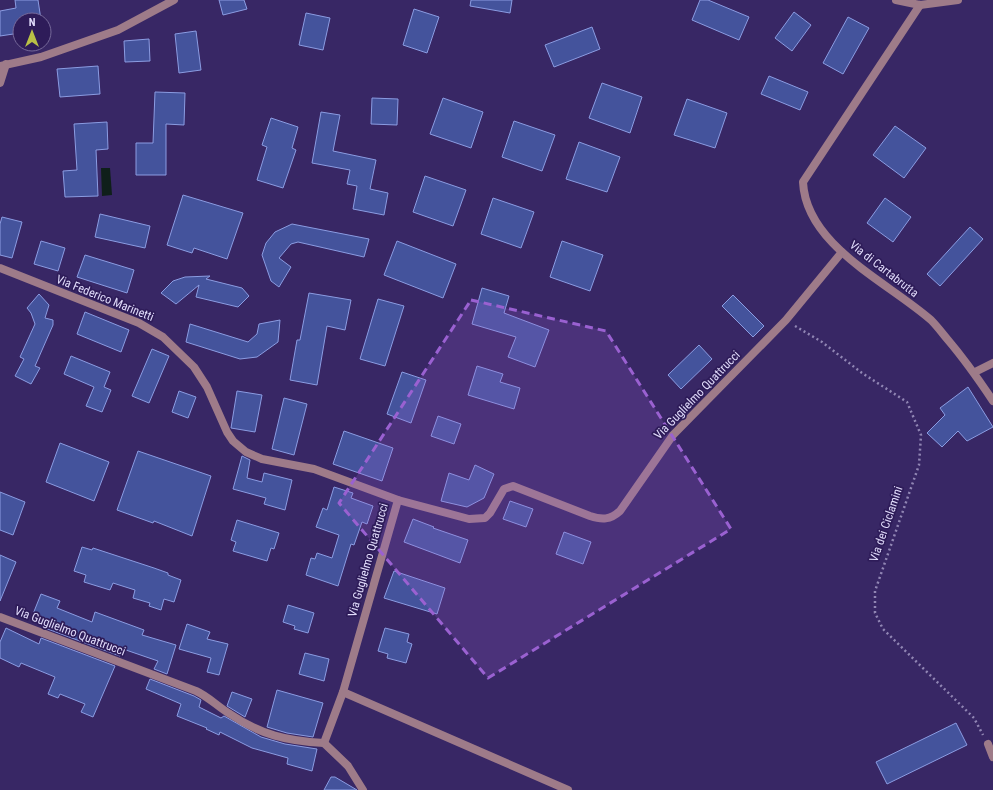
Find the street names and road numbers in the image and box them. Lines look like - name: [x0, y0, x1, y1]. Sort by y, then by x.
- street label: Via di Cartabrutta: [847, 238, 921, 300]
- street label: Via Federico Marinetti: [54, 272, 156, 324]
- street label: Via Guglielmo Quattrucci: [651, 348, 743, 442]
- street label: Via dei Ciclamini: [867, 484, 905, 564]
- street label: Via Guglielmo Quattrucci: [345, 502, 391, 618]
- street label: Via Guglielmo Quattrucci: [13, 603, 127, 659]

